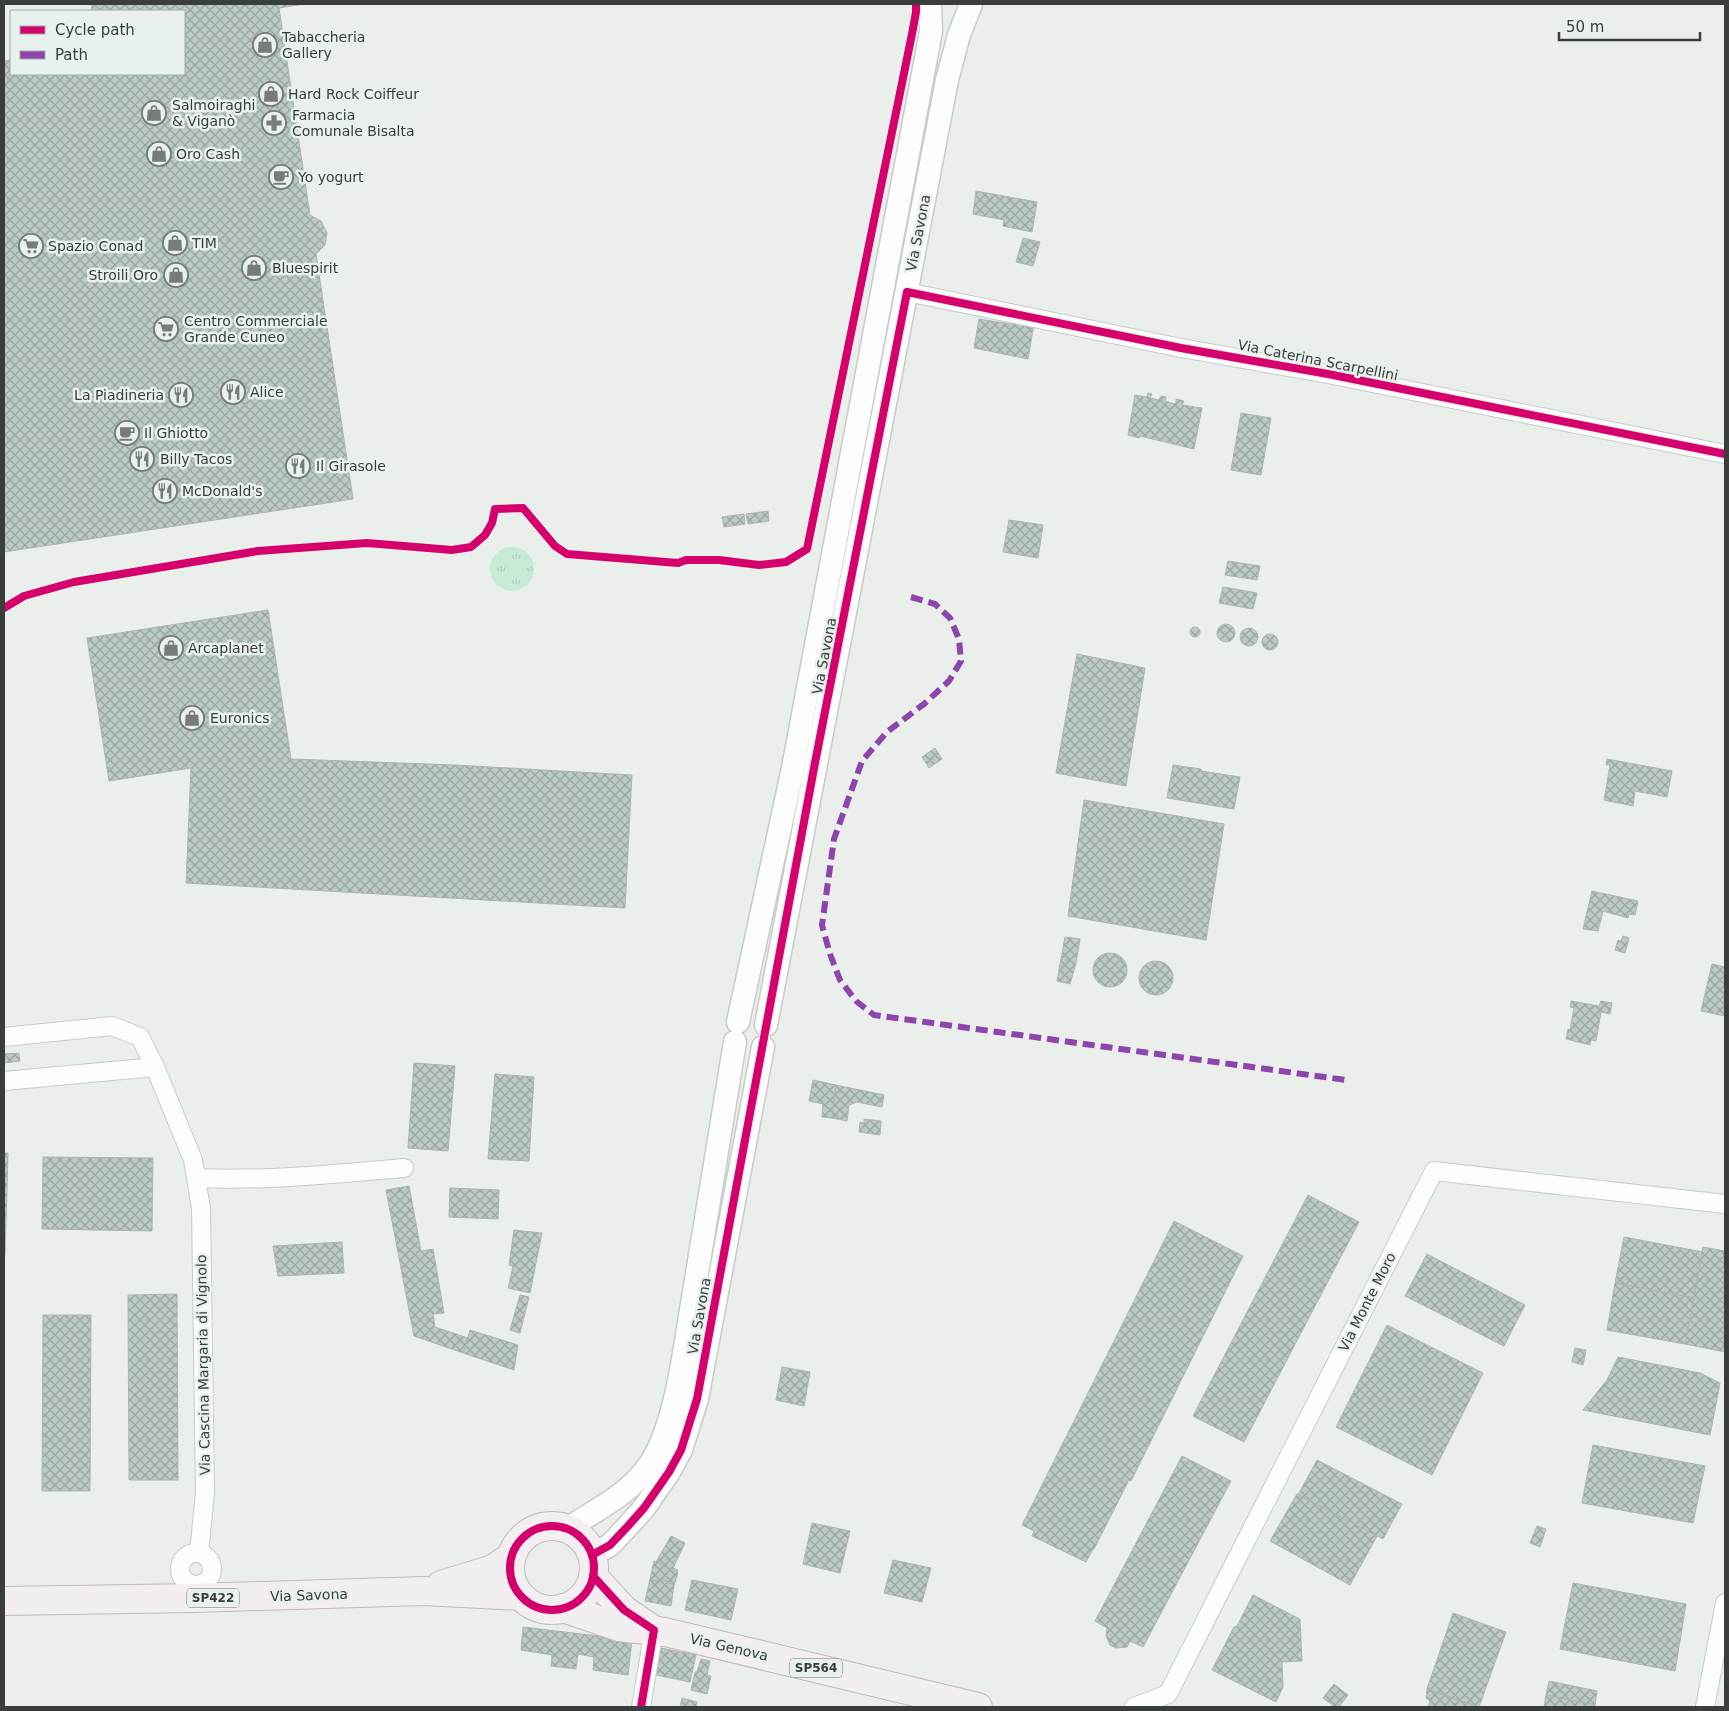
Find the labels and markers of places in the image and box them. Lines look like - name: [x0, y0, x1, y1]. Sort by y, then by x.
- place label: Tabaccheria Gallery: [281, 29, 365, 61]
- shop icon: Tabaccheria Gallery: [252, 32, 278, 58]
- shop icon: Hard Rock Coiffeur: [258, 81, 284, 107]
- place label: Hard Rock Coiffeur: [288, 86, 419, 102]
- place label: Salmoiraghi & Viganò: [172, 97, 255, 129]
- shop icon: Salmoiraghi & Viganò: [141, 100, 167, 126]
- place label: Farmacia Comunale Bisalta: [292, 107, 415, 139]
- pharmacy icon: Farmacia Comunale Bisalta: [261, 110, 287, 136]
- shop icon: Oro Cash: [146, 141, 172, 167]
- place label: Oro Cash: [176, 146, 240, 162]
- cafe icon: Yo yogurt: [268, 164, 294, 190]
- place label: Yo yogurt: [297, 169, 364, 185]
- shop icon: TIM: [162, 230, 188, 256]
- supermarket icon: Spazio Conad: [18, 233, 44, 259]
- place label: TIM: [191, 235, 217, 251]
- place label: Spazio Conad: [48, 238, 143, 254]
- shop icon: Bluespirit: [241, 255, 267, 281]
- place label: Bluespirit: [272, 260, 339, 276]
- shop icon: Stroili Oro: [163, 262, 189, 288]
- place label: Stroili Oro: [88, 267, 158, 283]
- place label: Centro Commerciale Grande Cuneo: [184, 313, 328, 345]
- supermarket icon: Centro Commerciale Grande Cuneo: [153, 316, 179, 342]
- restaurant icon: Alice: [220, 379, 246, 405]
- restaurant icon: La Piadineria: [168, 382, 194, 408]
- place label: Alice: [250, 384, 284, 400]
- place label: La Piadineria: [74, 387, 164, 403]
- cafe icon: Il Ghiotto: [114, 420, 140, 446]
- place label: Il Ghiotto: [144, 425, 208, 441]
- restaurant icon: Billy Tacos: [129, 446, 155, 472]
- place label: Billy Tacos: [160, 451, 232, 467]
- restaurant icon: Il Girasole: [285, 453, 311, 479]
- place label: Il Girasole: [316, 458, 386, 474]
- restaurant icon: McDonald's: [152, 478, 178, 504]
- place label: McDonald's: [182, 483, 263, 499]
- shop icon: Arcaplanet: [158, 635, 184, 661]
- place label: Arcaplanet: [188, 640, 264, 656]
- shop icon: Euronics: [179, 705, 205, 731]
- place label: Euronics: [210, 710, 270, 726]

